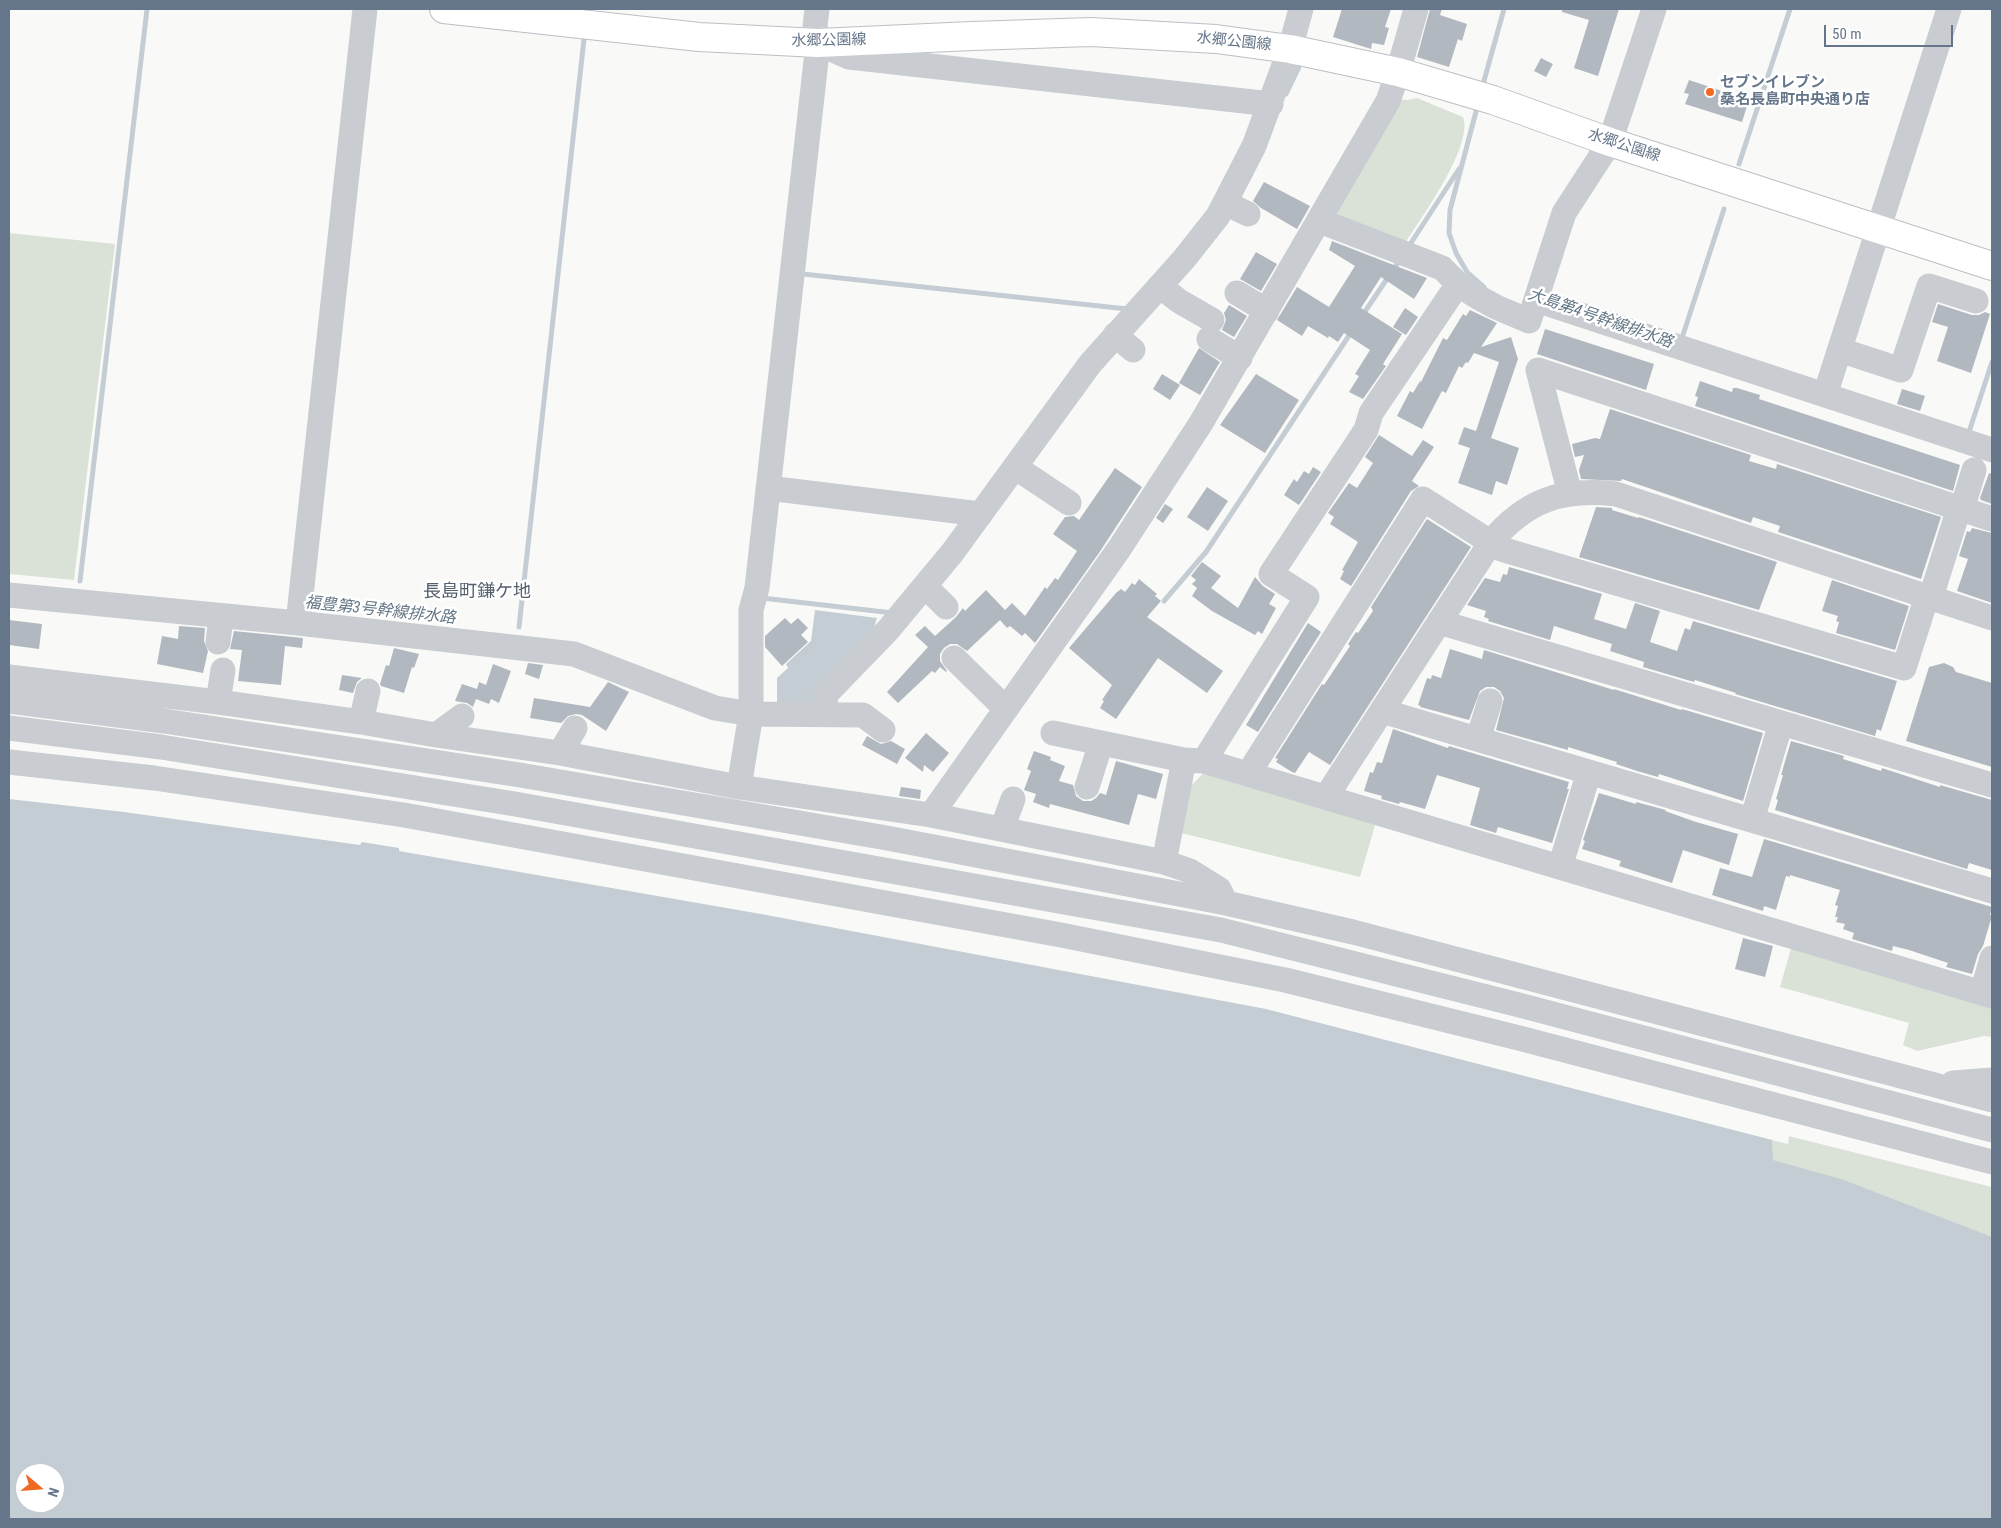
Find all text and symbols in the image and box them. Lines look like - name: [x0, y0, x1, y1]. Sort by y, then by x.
- scale bar: [1826, 15, 1955, 47]
- text: 50 m: [1832, 25, 1862, 43]
- street label: 水郷公園線: [1196, 29, 1272, 55]
- street label: 水郷公園線: [791, 31, 867, 51]
- place label: セブンイレブン 桑名長島町中央通り店: [1720, 74, 1870, 109]
- marker: セブンイレブン 桑名長島町中央通り店: [1704, 86, 1716, 98]
- street label: 水郷公園線: [1586, 126, 1662, 166]
- water label: 大島第4号幹線排水路: [1525, 285, 1675, 353]
- district label: 長島町鎌ケ地: [423, 581, 531, 603]
- water label: 福豊第3号幹線排水路: [304, 594, 456, 628]
- north arrow: [15, 1463, 65, 1513]
- text: N: [44, 1486, 62, 1499]

